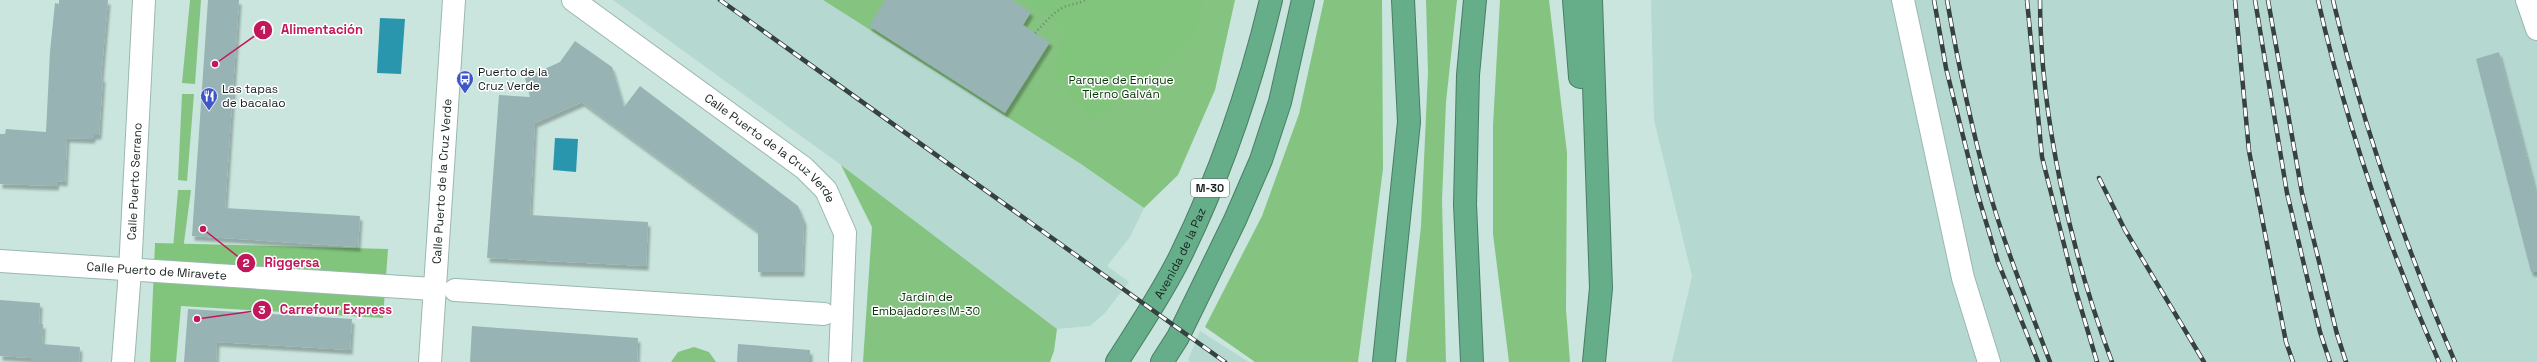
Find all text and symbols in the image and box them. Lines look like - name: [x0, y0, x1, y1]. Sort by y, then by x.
- callout: Alimentación: [253, 17, 371, 42]
- text: Alimentación: [281, 21, 363, 38]
- text: 1: [260, 22, 266, 38]
- place label: Puerto de la Cruz Verde: [478, 64, 548, 94]
- bus stop icon: Puerto de la Cruz Verde: [455, 69, 475, 94]
- park label: Parque de Enrique Tierno Galván: [1068, 72, 1174, 102]
- place label: Las tapas de bacalao: [222, 81, 286, 111]
- restaurant icon: Las tapas de bacalao: [199, 86, 219, 111]
- street label: Calle Puerto de la Cruz Verde: [701, 90, 839, 205]
- street label: Calle Puerto de la Cruz Verde: [429, 98, 455, 265]
- street label: Calle Puerto Serrano: [124, 122, 146, 241]
- road number: M-30: [1191, 179, 1229, 197]
- street label: Avenida de la Paz: [1151, 205, 1210, 302]
- callout: Riggersa: [236, 250, 327, 275]
- text: Riggersa: [264, 254, 320, 271]
- text: 2: [242, 255, 250, 271]
- street label: Calle Puerto de Miravete: [86, 259, 227, 284]
- park label: Jardín de Embajadores M-30: [872, 289, 980, 319]
- callout: Carrefour Express: [252, 297, 401, 322]
- text: Carrefour Express: [280, 301, 392, 318]
- text: 3: [258, 302, 266, 318]

